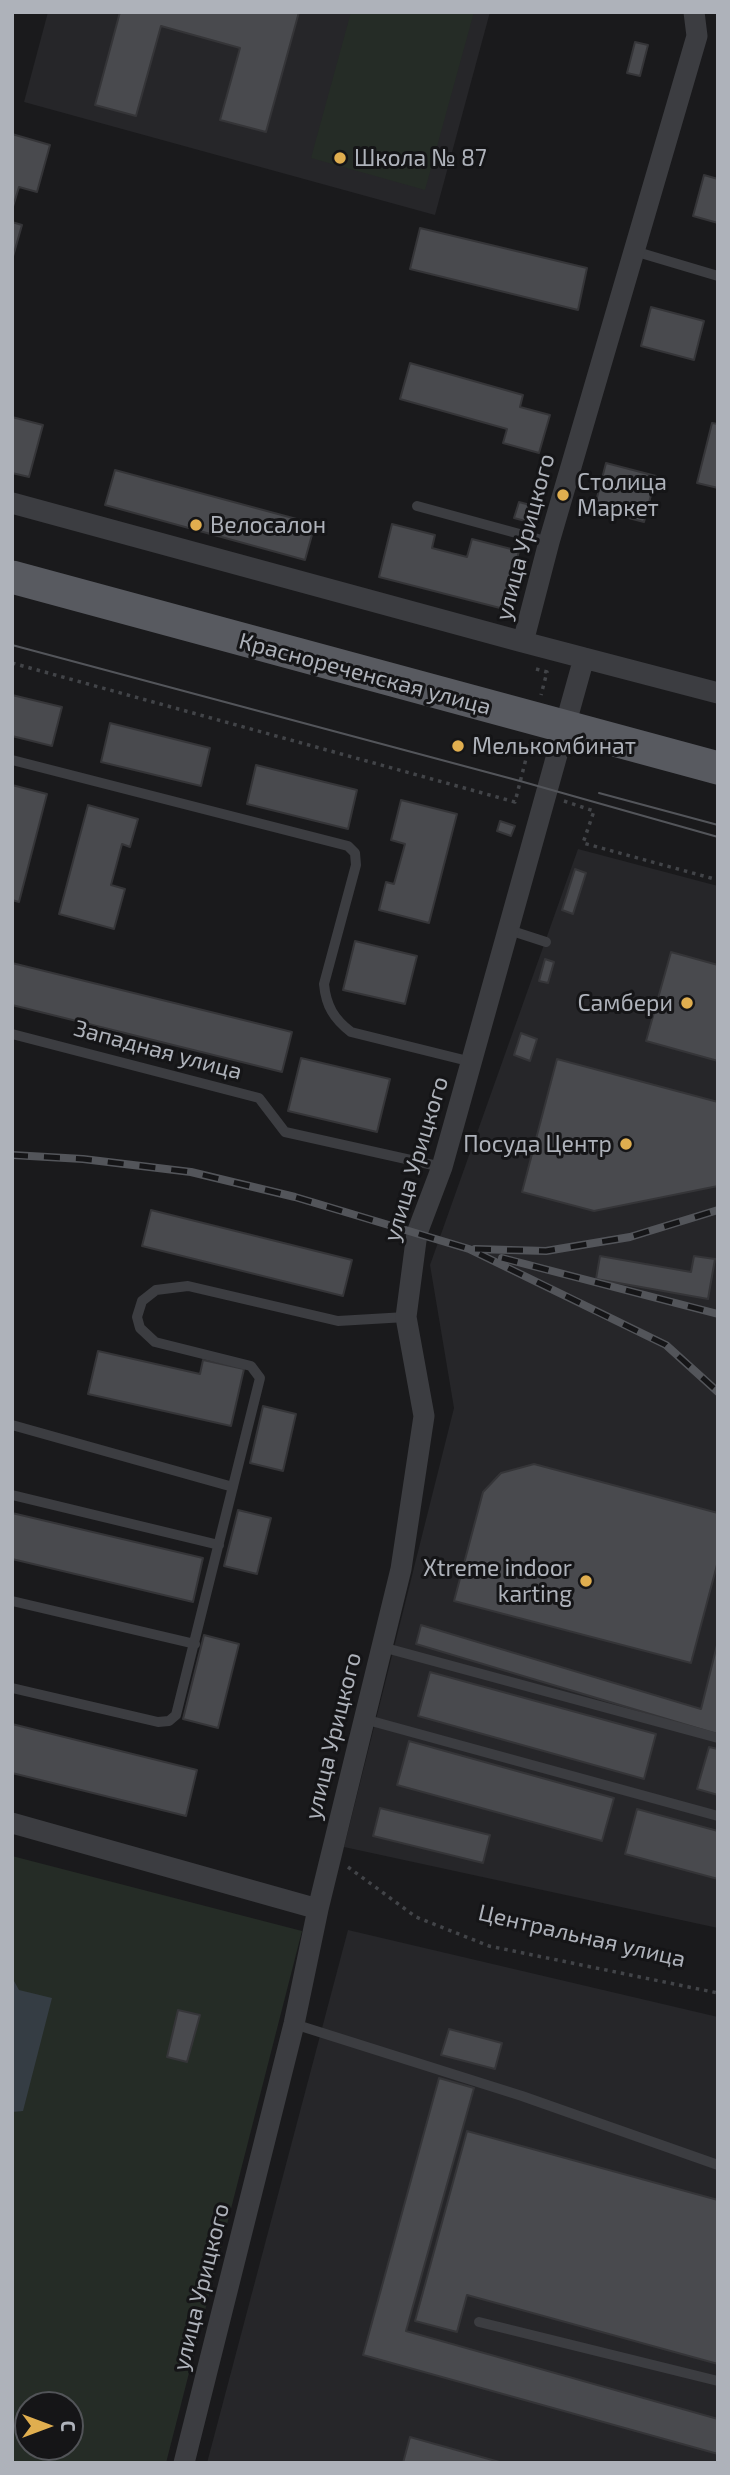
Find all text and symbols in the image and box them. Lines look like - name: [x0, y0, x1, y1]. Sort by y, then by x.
- place label: Школа № 87: [354, 144, 487, 172]
- marker: Школа № 87: [332, 150, 348, 166]
- street label: улица Урицкого: [490, 451, 560, 623]
- place label: Столица Маркет: [577, 468, 667, 522]
- marker: Столица Маркет: [555, 487, 571, 503]
- place label: Велосалон: [210, 511, 326, 539]
- marker: Велосалон: [188, 517, 204, 533]
- street label: Краснореченская улица: [236, 627, 494, 721]
- place label: Мелькомбинат: [472, 732, 636, 760]
- marker: Мелькомбинат: [450, 738, 466, 754]
- place label: Самбери: [577, 989, 673, 1017]
- marker: Самбери: [679, 995, 695, 1011]
- street label: Западная улица: [71, 1014, 245, 1086]
- street label: улица Урицкого: [378, 1073, 454, 1245]
- place label: Посуда Центр: [463, 1130, 612, 1158]
- marker: Посуда Центр: [618, 1136, 634, 1152]
- place label: Xtreme indoor karting: [423, 1554, 572, 1608]
- marker: Xtreme indoor karting: [578, 1573, 594, 1589]
- street label: улица Урицкого: [299, 1650, 367, 1822]
- street label: Центральная улица: [476, 1899, 688, 1973]
- street label: улица Урицкого: [167, 2201, 235, 2373]
- north arrow: [14, 2391, 84, 2461]
- text: С: [57, 2420, 80, 2432]

